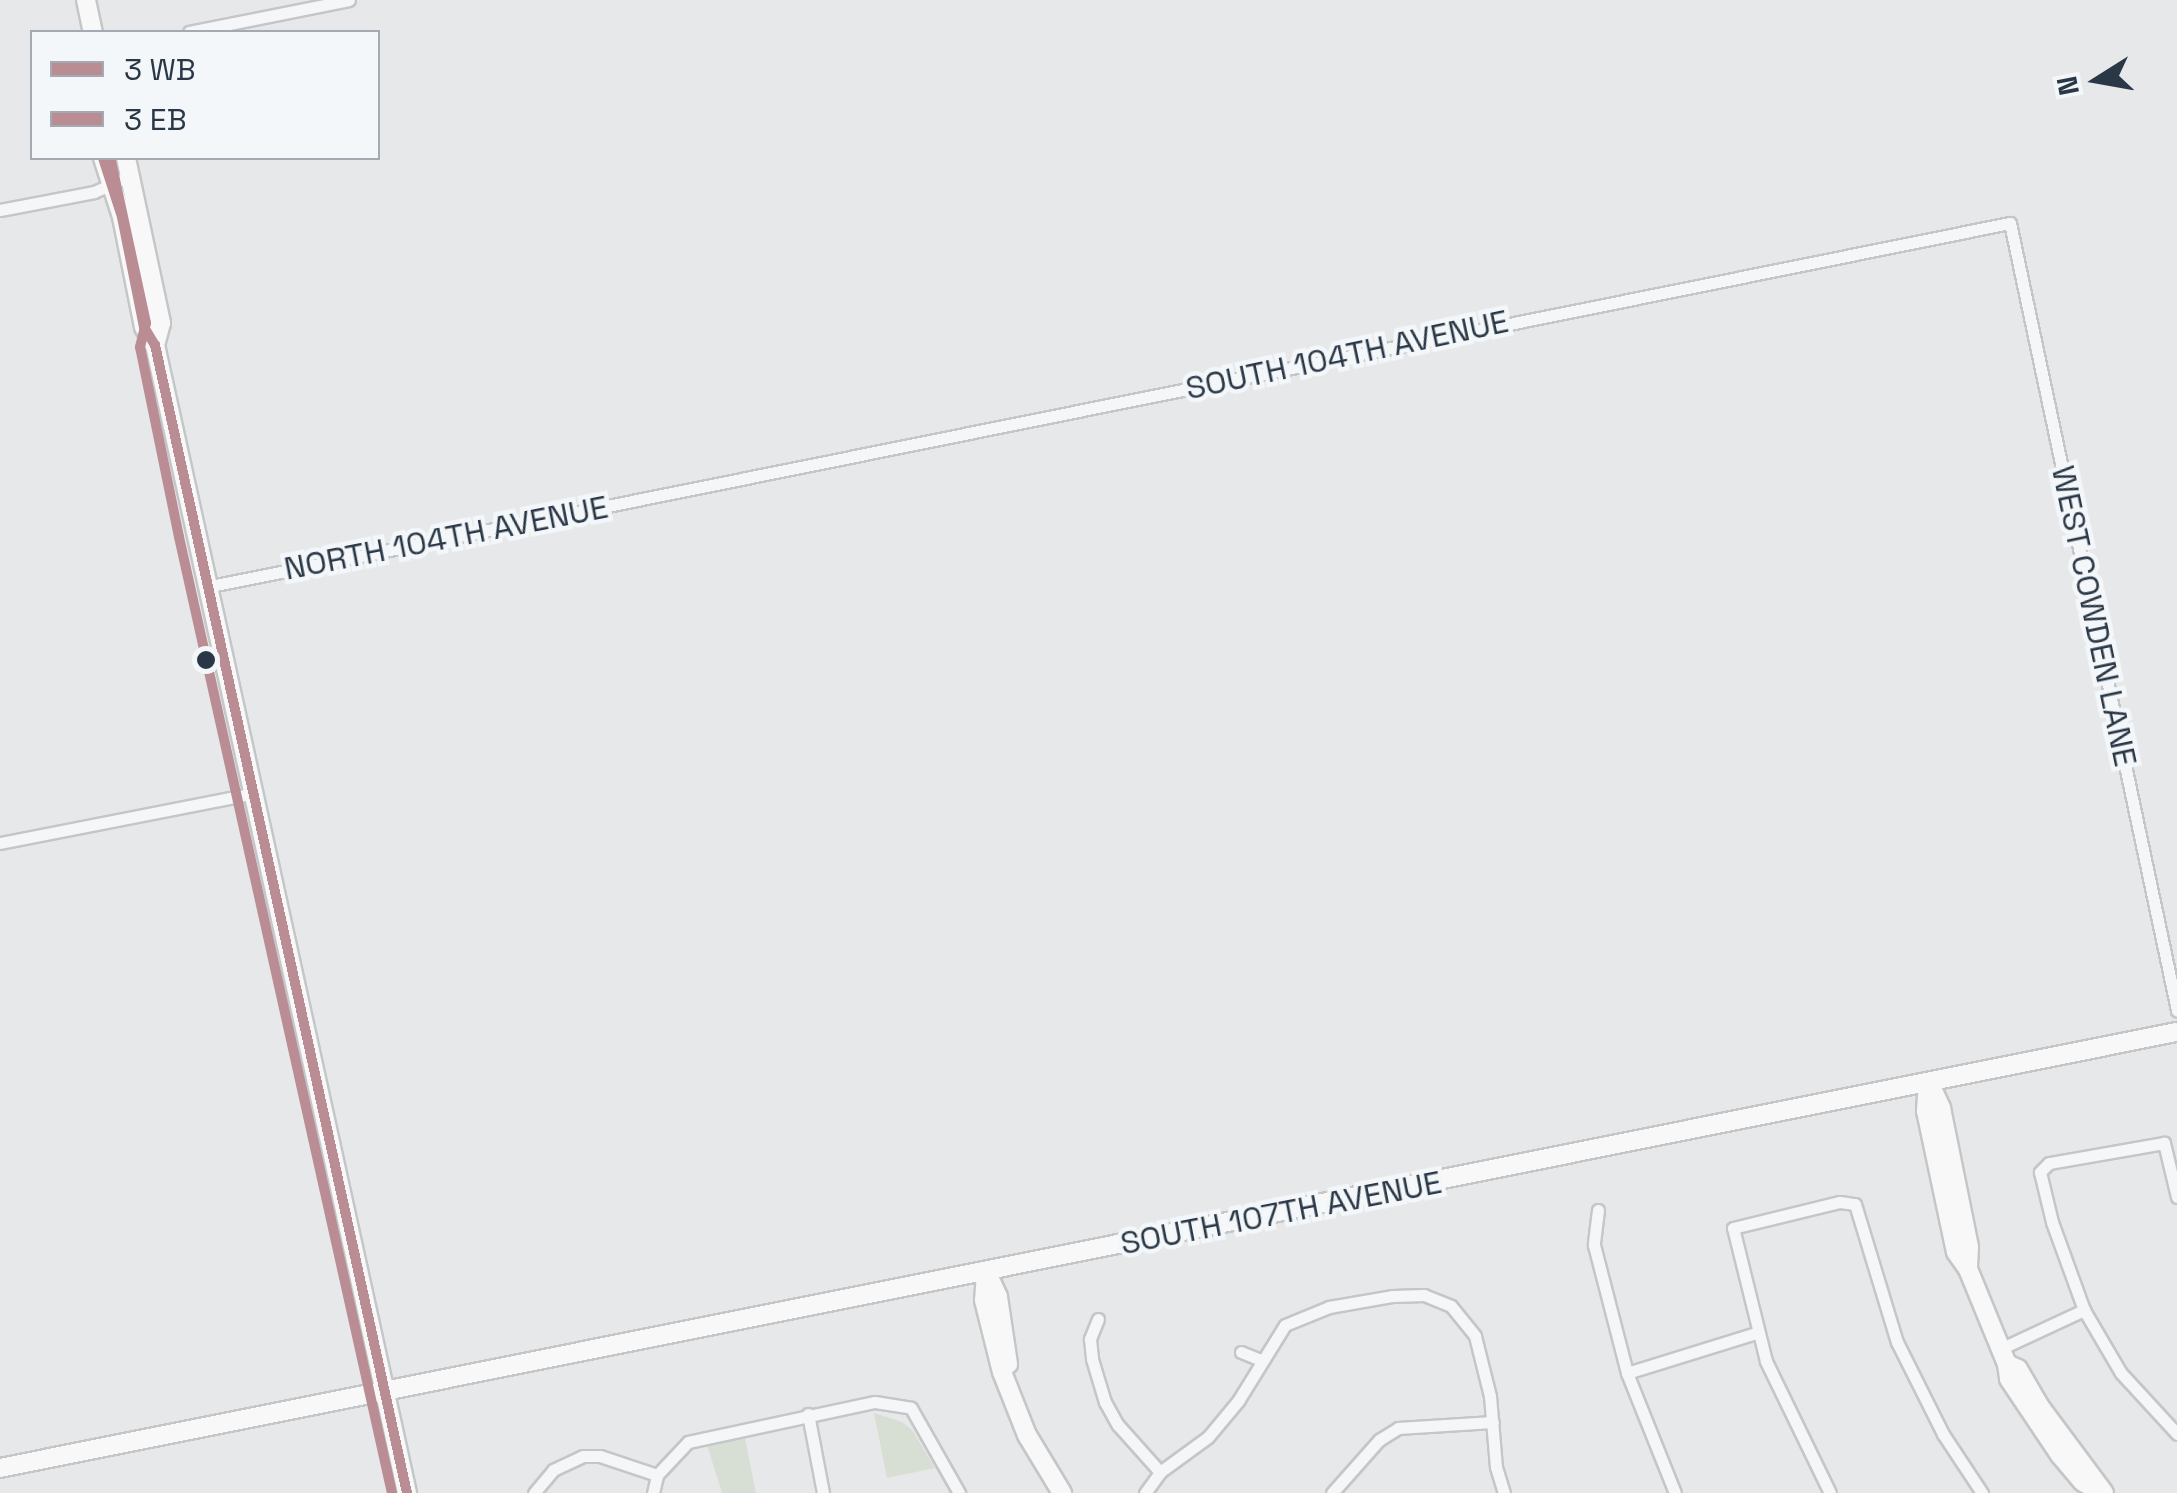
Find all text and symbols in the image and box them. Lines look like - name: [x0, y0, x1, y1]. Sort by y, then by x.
- legend: [30, 30, 380, 160]
- north arrow: [2047, 30, 2147, 130]
- text: 3 WB: [124, 50, 196, 89]
- text: N: [2048, 73, 2087, 98]
- text: 3 EB: [124, 100, 187, 139]
- street label: SOUTH 104TH AVENUE: [1182, 302, 1512, 408]
- street label: WEST COWDEN LANE: [2043, 462, 2145, 770]
- street label: NORTH 104TH AVENUE: [281, 488, 611, 588]
- unlabelled marker: [196, 650, 216, 670]
- street label: SOUTH 107TH AVENUE: [1117, 1163, 1445, 1263]

